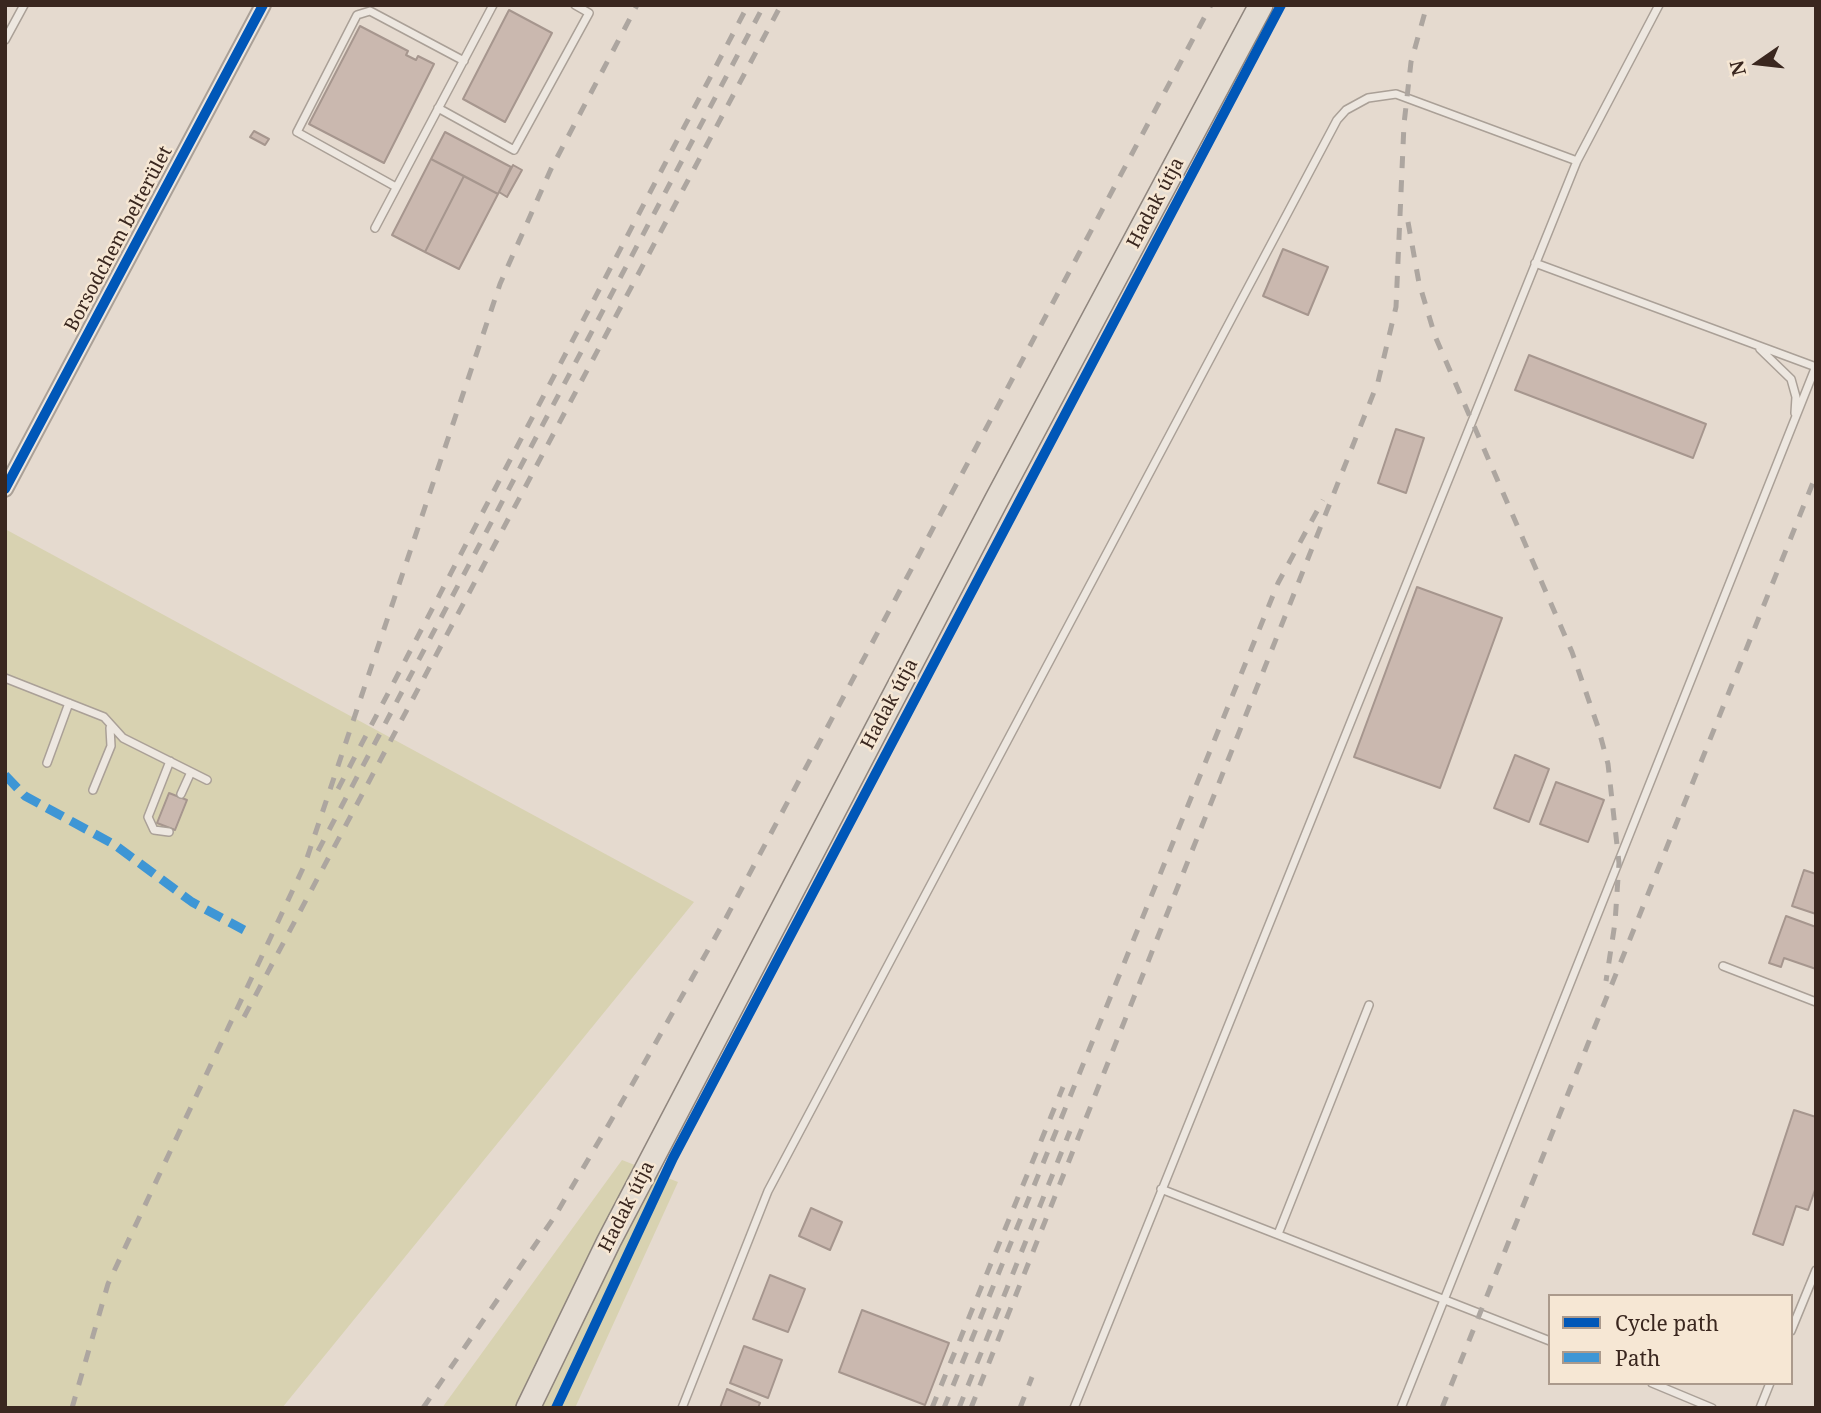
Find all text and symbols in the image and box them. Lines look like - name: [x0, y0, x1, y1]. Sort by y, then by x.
- north arrow: [1723, 28, 1793, 98]
- text: N: [1723, 58, 1752, 79]
- street label: Borsodchem belterület: [60, 143, 178, 335]
- street label: Hadak útja: [1123, 154, 1189, 252]
- street label: Hadak útja: [857, 655, 923, 753]
- street label: Hadak útja: [594, 1158, 660, 1256]
- legend: [1548, 1294, 1793, 1385]
- text: Cycle path: [1615, 1309, 1719, 1337]
- text: Path: [1615, 1344, 1660, 1372]

